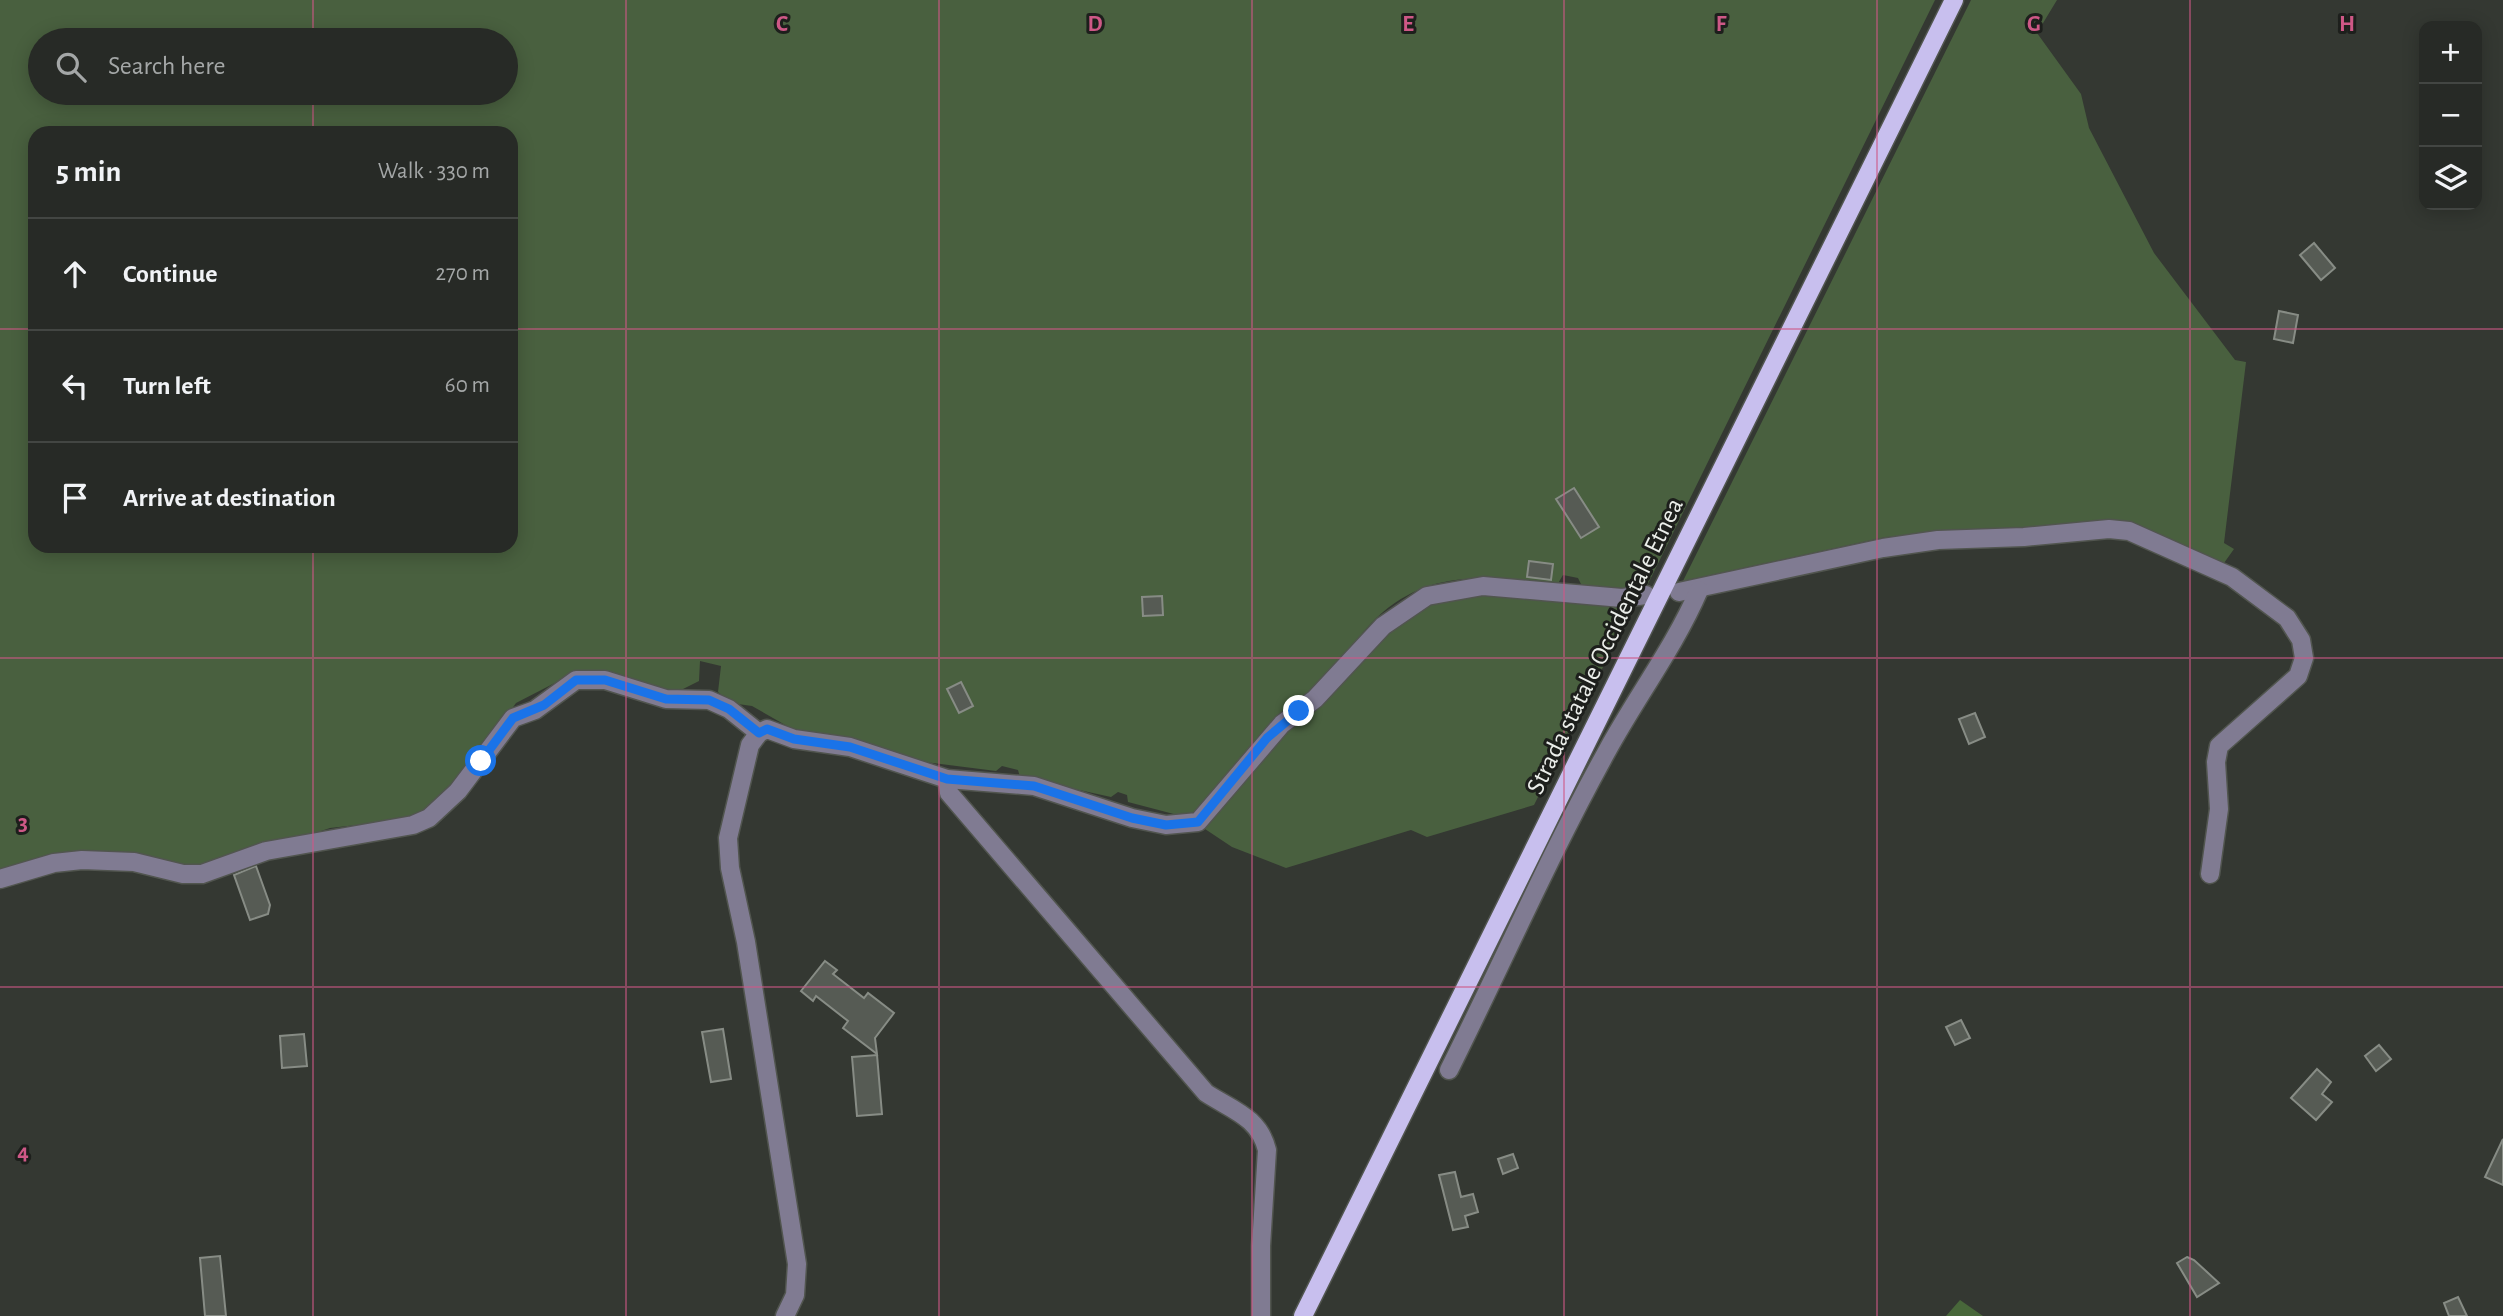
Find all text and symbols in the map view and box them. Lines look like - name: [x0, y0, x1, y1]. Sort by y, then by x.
- text: C: [776, 13, 788, 36]
- text: D: [1087, 13, 1103, 36]
- text: E: [1402, 13, 1414, 36]
- text: F: [1716, 13, 1727, 36]
- text: G: [2027, 13, 2041, 36]
- text: H: [2339, 13, 2355, 36]
- map controls: [2419, 21, 2482, 210]
- button: +: [2419, 21, 2482, 84]
- search box: [28, 28, 518, 105]
- icon: search: [52, 48, 90, 86]
- text: Search here: [108, 53, 226, 79]
- button: −: [2419, 84, 2482, 147]
- button: layers: [2419, 147, 2482, 210]
- text: 5 min: [56, 157, 121, 187]
- text: Walk · 330 m: [378, 160, 490, 183]
- icon: ahead: [56, 255, 94, 293]
- text: Continue: [123, 261, 218, 287]
- text: 270 m: [436, 262, 490, 285]
- icon: left: [56, 367, 94, 405]
- text: Turn left: [123, 373, 211, 399]
- text: 60 m: [445, 374, 490, 397]
- icon: arrive: [56, 479, 94, 517]
- text: Arrive at destination: [123, 485, 336, 511]
- street label: Strada statale Occidentale Etnea: [1522, 494, 1688, 798]
- route end: [1283, 695, 1314, 726]
- route start: [465, 745, 496, 776]
- text: 3: [18, 812, 28, 835]
- text: 4: [17, 1141, 29, 1164]

